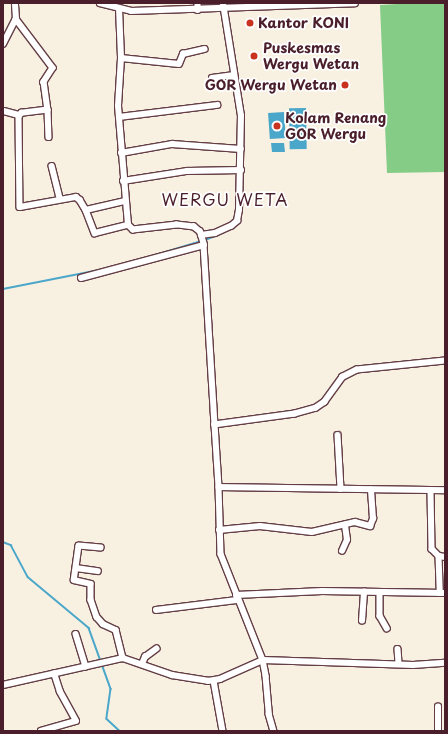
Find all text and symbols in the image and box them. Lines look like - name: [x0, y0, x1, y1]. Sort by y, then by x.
- place label: Kantor KONI: [258, 15, 349, 31]
- marker: Kantor KONI: [245, 18, 255, 28]
- place label: Puskesmas Wergu Wetan: [263, 40, 360, 72]
- marker: Puskesmas Wergu Wetan: [248, 50, 260, 62]
- place label: GOR Wergu Wetan: [203, 77, 337, 93]
- marker: GOR Wergu Wetan: [340, 80, 350, 90]
- place label: Kolam Renang GOR Wergu: [285, 110, 387, 142]
- marker: Kolam Renang GOR Wergu: [272, 121, 282, 131]
- district label: WERGU WETA: [162, 189, 288, 209]

